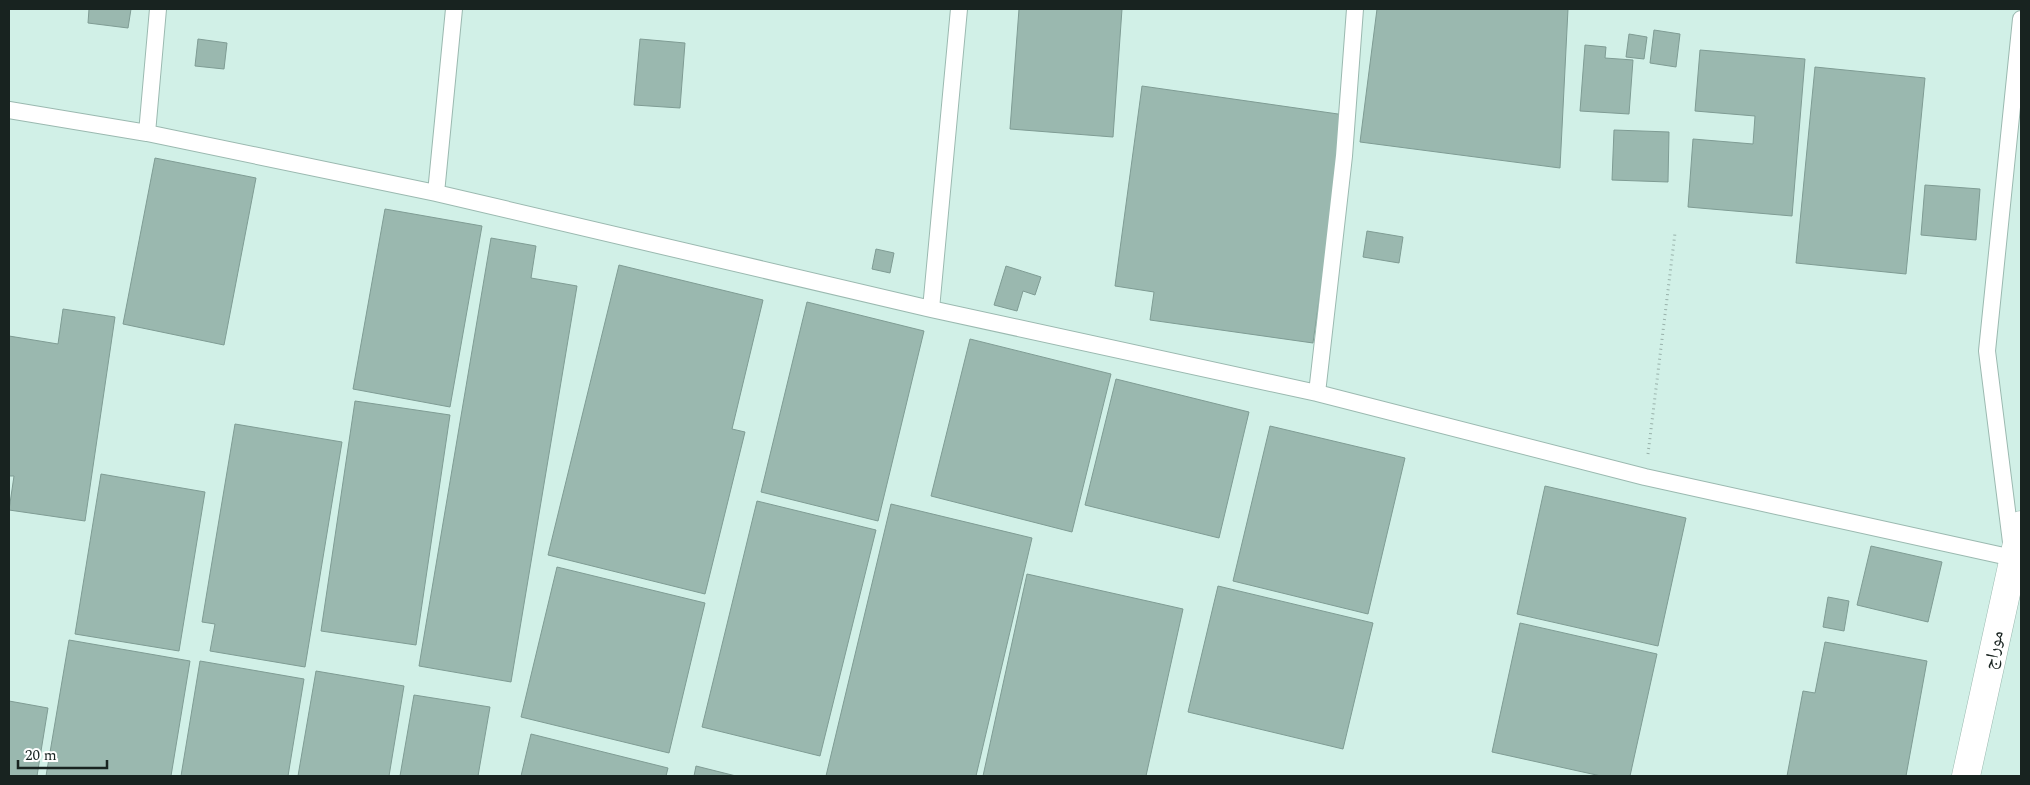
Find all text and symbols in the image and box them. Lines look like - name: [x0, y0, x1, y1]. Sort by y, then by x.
- street label: موراج: [1976, 628, 2011, 672]
- scale bar: [18, 738, 106, 770]
- text: 20 m: [25, 744, 57, 767]

